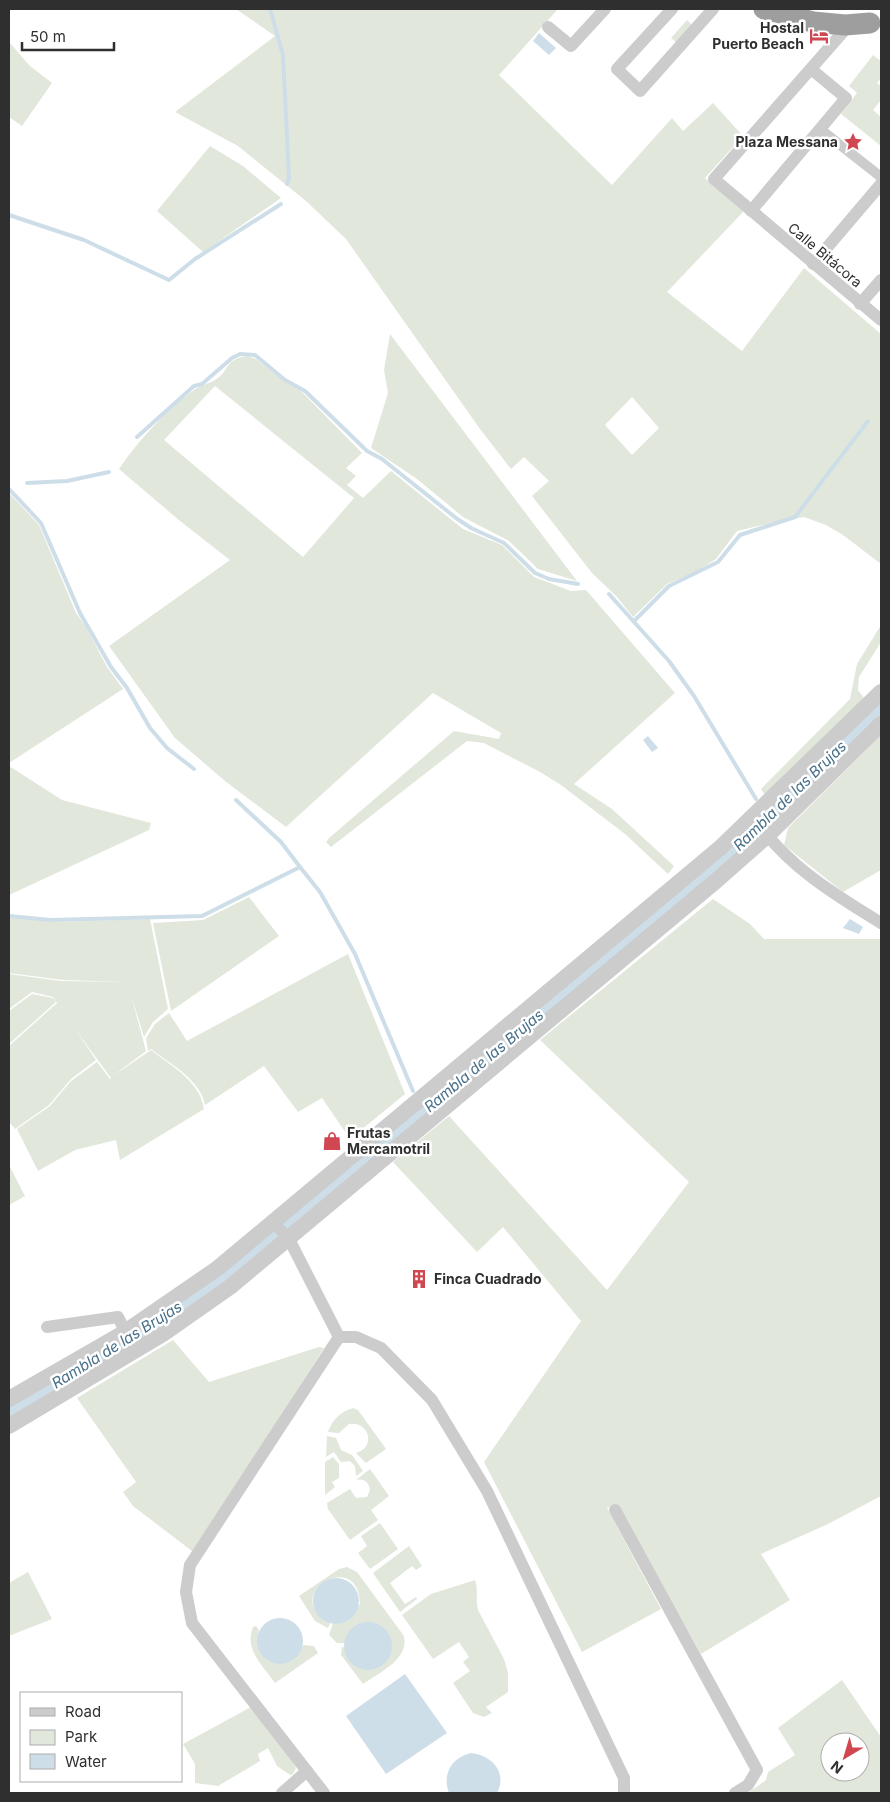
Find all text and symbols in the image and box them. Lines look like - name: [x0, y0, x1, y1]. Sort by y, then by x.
- place label: Hostal Puerto Beach: [712, 19, 804, 52]
- scale bar: [22, 20, 115, 52]
- hotel icon: Hostal Puerto Beach: [808, 25, 830, 47]
- text: 50 m: [30, 27, 66, 46]
- place icon: Plaza Messana: [842, 131, 864, 153]
- place label: Plaza Messana: [736, 133, 838, 150]
- street label: Calle Bitácora: [785, 219, 866, 291]
- water label: Rambla de las Brujas: [729, 737, 850, 855]
- water label: Rambla de las Brujas: [420, 1005, 547, 1116]
- place label: Frutas Mercamotril: [347, 1124, 430, 1157]
- shop icon: Frutas Mercamotril: [321, 1130, 343, 1152]
- building icon: Finca Cuadrado: [408, 1268, 430, 1290]
- place label: Finca Cuadrado: [434, 1270, 542, 1287]
- water label: Rambla de las Brujas: [48, 1297, 186, 1392]
- legend: [20, 1692, 182, 1782]
- text: Road: [65, 1702, 101, 1721]
- text: Park: [65, 1727, 98, 1746]
- north arrow: [820, 1732, 870, 1782]
- text: Water: [65, 1752, 107, 1771]
- text: N: [827, 1758, 846, 1778]

